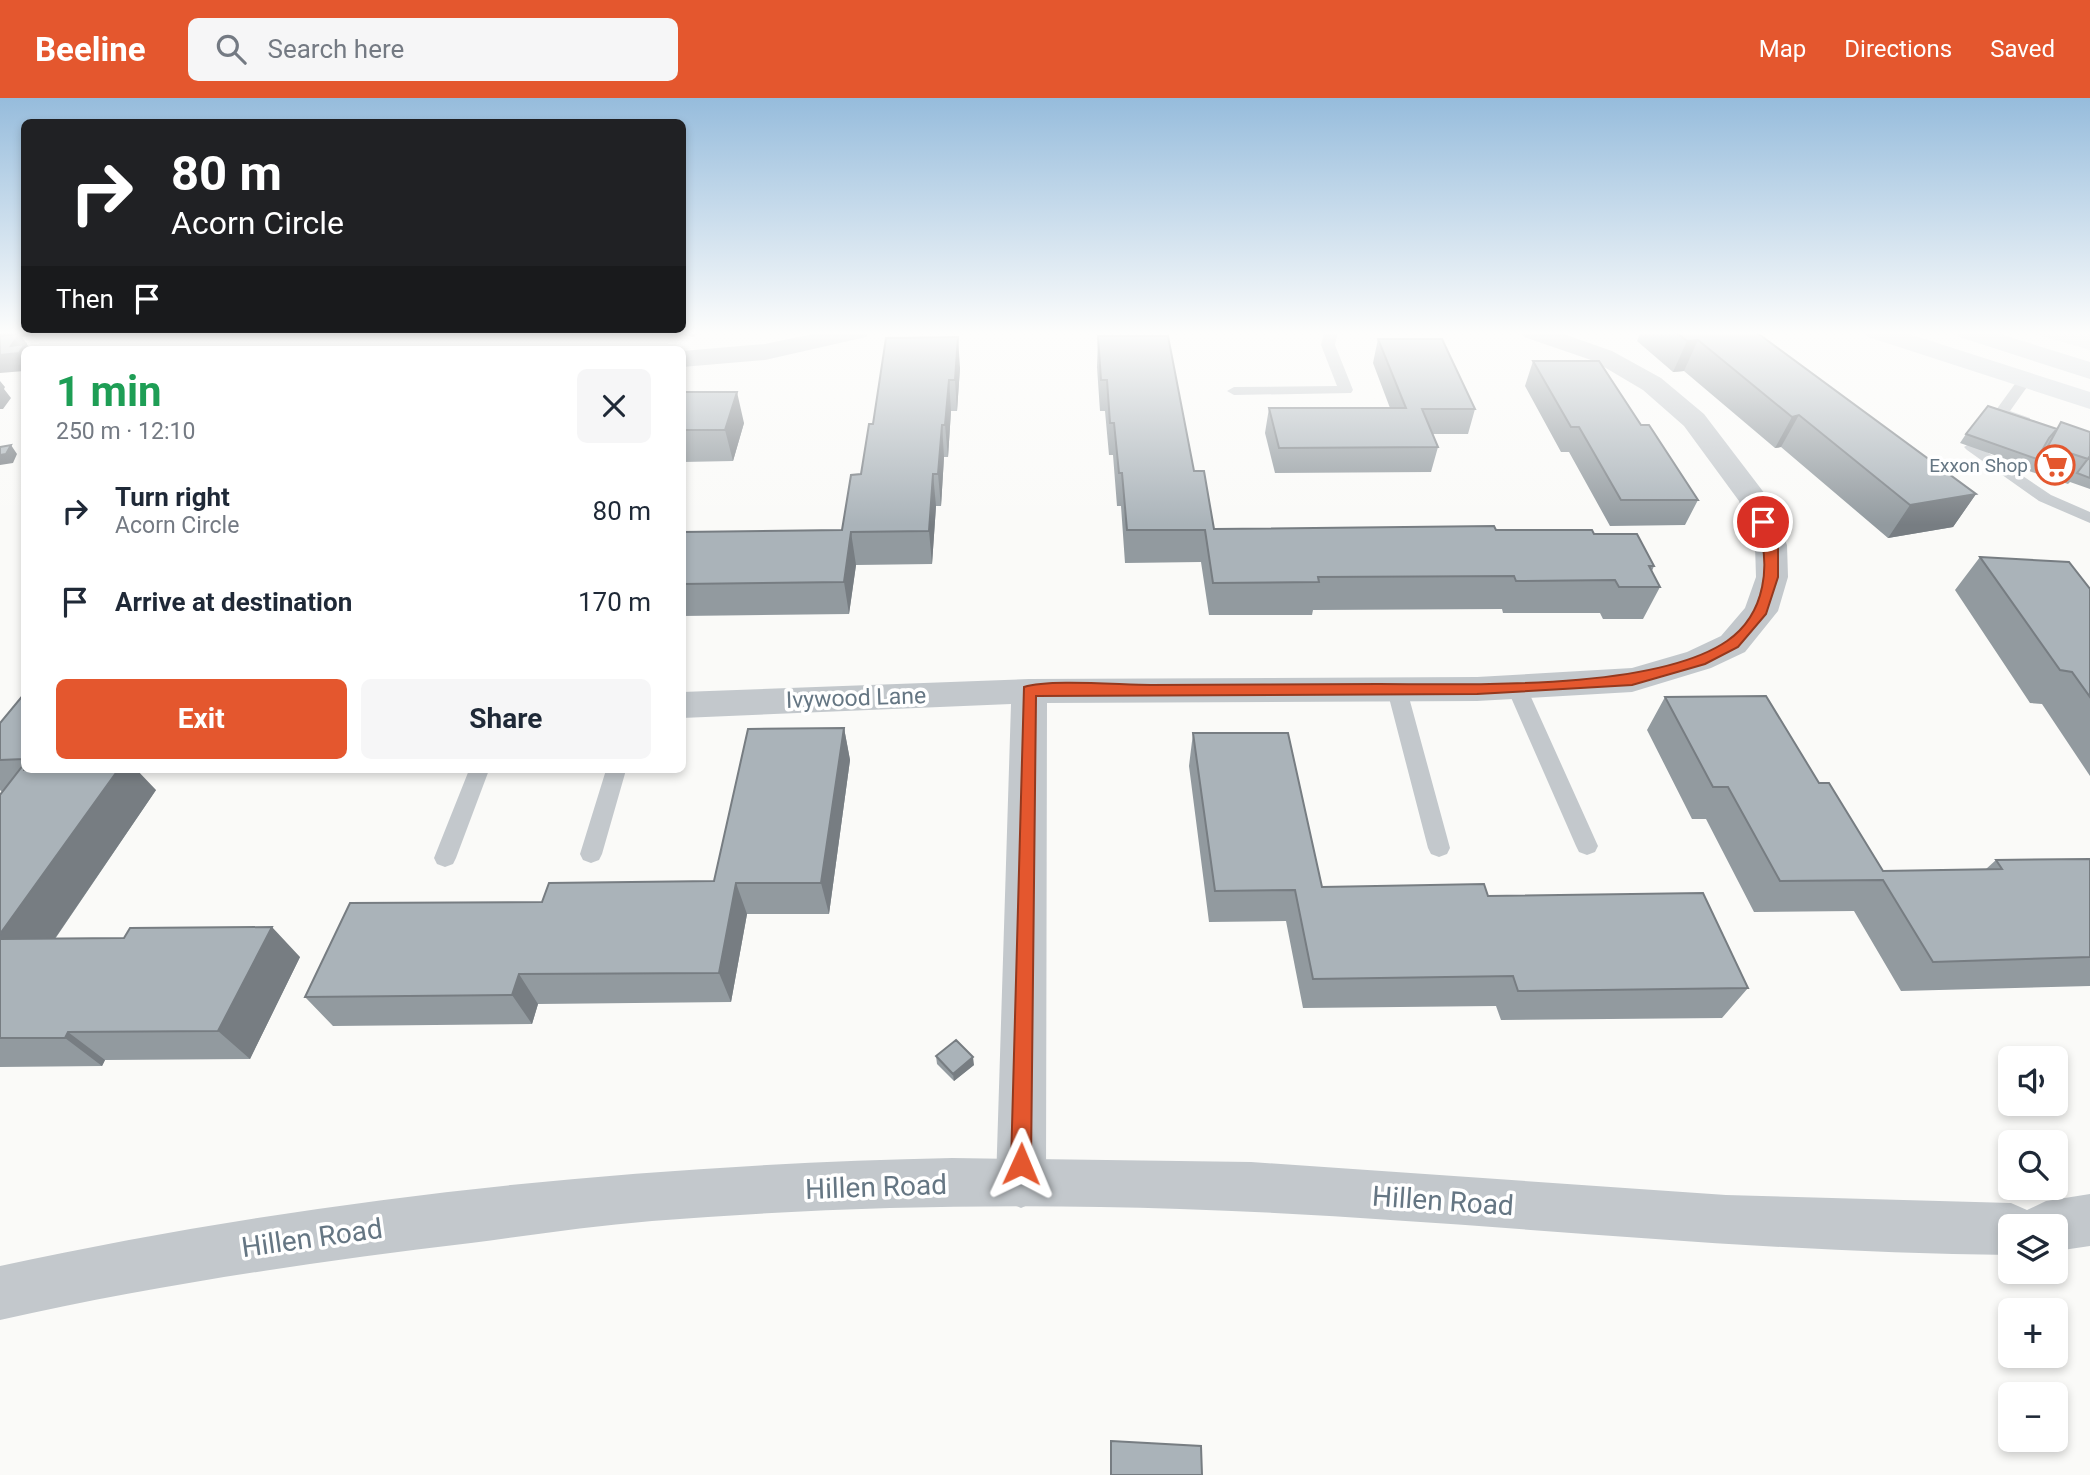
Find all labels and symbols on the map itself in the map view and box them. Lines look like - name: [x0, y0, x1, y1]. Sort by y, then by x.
- supermarket icon: Exxon Shop: [2034, 444, 2076, 486]
- place label: Exxon Shop: [1929, 454, 2028, 477]
- pin: [1733, 492, 1793, 552]
- street label: Ivywood Lane: [785, 682, 927, 714]
- position arrow: [984, 1127, 1058, 1201]
- street label: Hillen Road: [805, 1168, 947, 1206]
- street label: Hillen Road: [1371, 1180, 1515, 1222]
- street label: Hillen Road: [239, 1212, 385, 1264]

